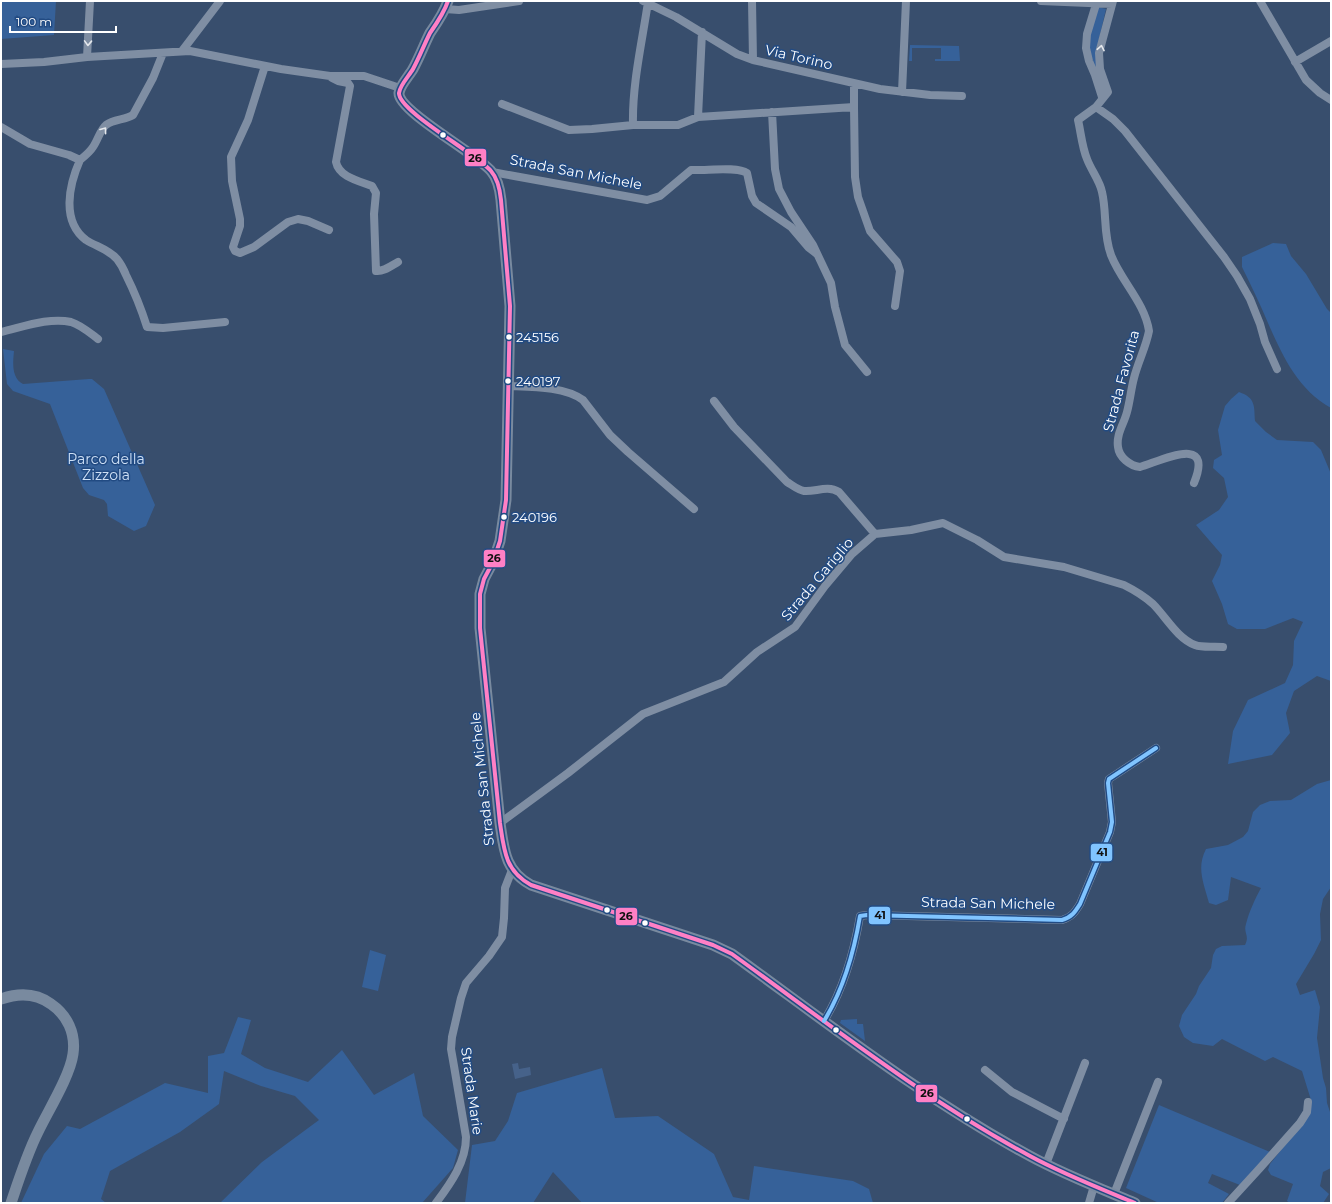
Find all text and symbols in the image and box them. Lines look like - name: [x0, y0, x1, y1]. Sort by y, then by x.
- scale bar: [10, 8, 116, 34]
- text: 100 m: [16, 14, 52, 29]
- one-way arrow: [84, 40, 92, 46]
- street label: Via Torino: [763, 40, 835, 74]
- one-way arrow: [1096, 44, 1104, 51]
- one-way arrow: [99, 127, 106, 134]
- unlabelled marker: [438, 130, 448, 140]
- line badge: 26: [464, 148, 487, 167]
- street label: Strada San Michele: [508, 150, 644, 194]
- text: 26: [468, 151, 482, 165]
- street label: Strada Favorita: [1099, 328, 1143, 434]
- place label: 245156: [516, 329, 559, 345]
- marker: 245156: [504, 332, 514, 342]
- place label: 240197: [516, 373, 561, 389]
- marker: 240197: [503, 376, 513, 386]
- park label: Parco della Zizzola: [67, 450, 145, 484]
- place label: 240196: [512, 509, 557, 525]
- marker: 240196: [499, 512, 509, 522]
- street label: Strada Gariglio: [777, 533, 857, 624]
- line badge: 26: [483, 549, 506, 568]
- text: 26: [487, 551, 501, 565]
- street label: Strada San Michele: [466, 711, 498, 847]
- line badge: 41: [1090, 843, 1113, 862]
- text: 41: [1096, 845, 1108, 859]
- street label: Strada San Michele: [921, 893, 1055, 913]
- unlabelled marker: [602, 905, 612, 915]
- line badge: 41: [868, 906, 891, 925]
- line badge: 26: [615, 907, 638, 926]
- text: 41: [874, 908, 886, 922]
- text: 26: [619, 909, 633, 923]
- unlabelled marker: [640, 918, 650, 928]
- unlabelled marker: [831, 1025, 841, 1035]
- street label: Strada Marie: [457, 1046, 487, 1136]
- line badge: 26: [915, 1084, 938, 1103]
- text: 26: [920, 1086, 934, 1100]
- unlabelled marker: [962, 1114, 972, 1124]

